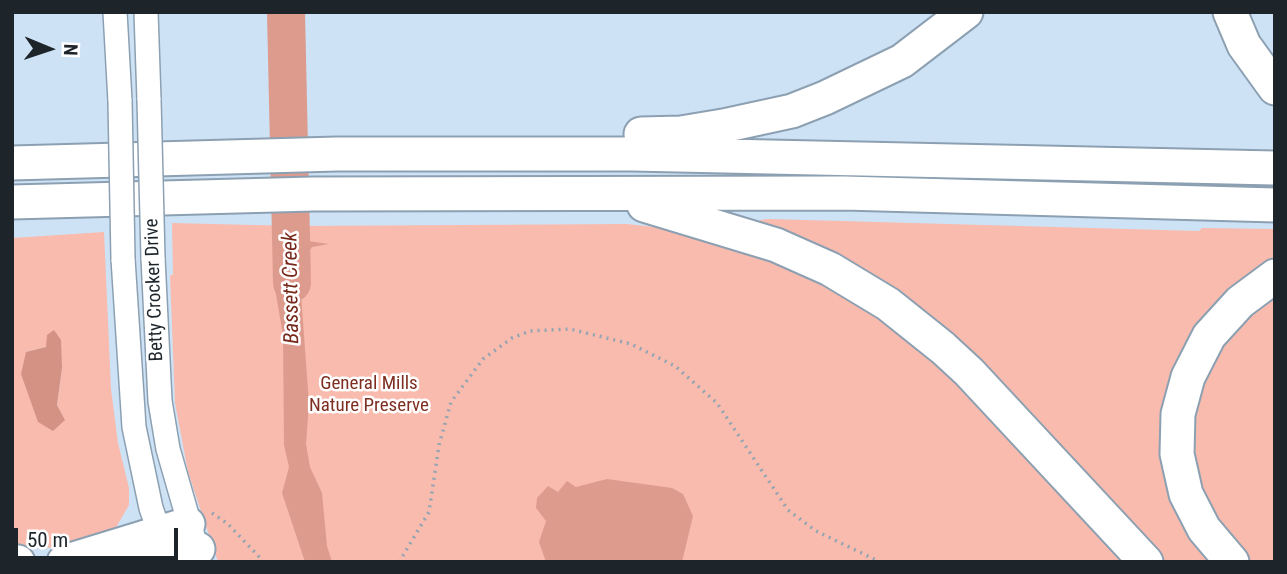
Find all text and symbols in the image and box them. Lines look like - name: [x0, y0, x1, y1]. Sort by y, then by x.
- north arrow: [14, 14, 84, 84]
- text: N: [59, 44, 82, 56]
- street label: Betty Crocker Drive: [141, 218, 169, 362]
- water label: Bassett Creek: [278, 232, 306, 344]
- park label: General Mills Nature Preserve: [309, 373, 429, 417]
- scale bar: [18, 514, 182, 558]
- text: 50 m: [27, 528, 68, 552]

